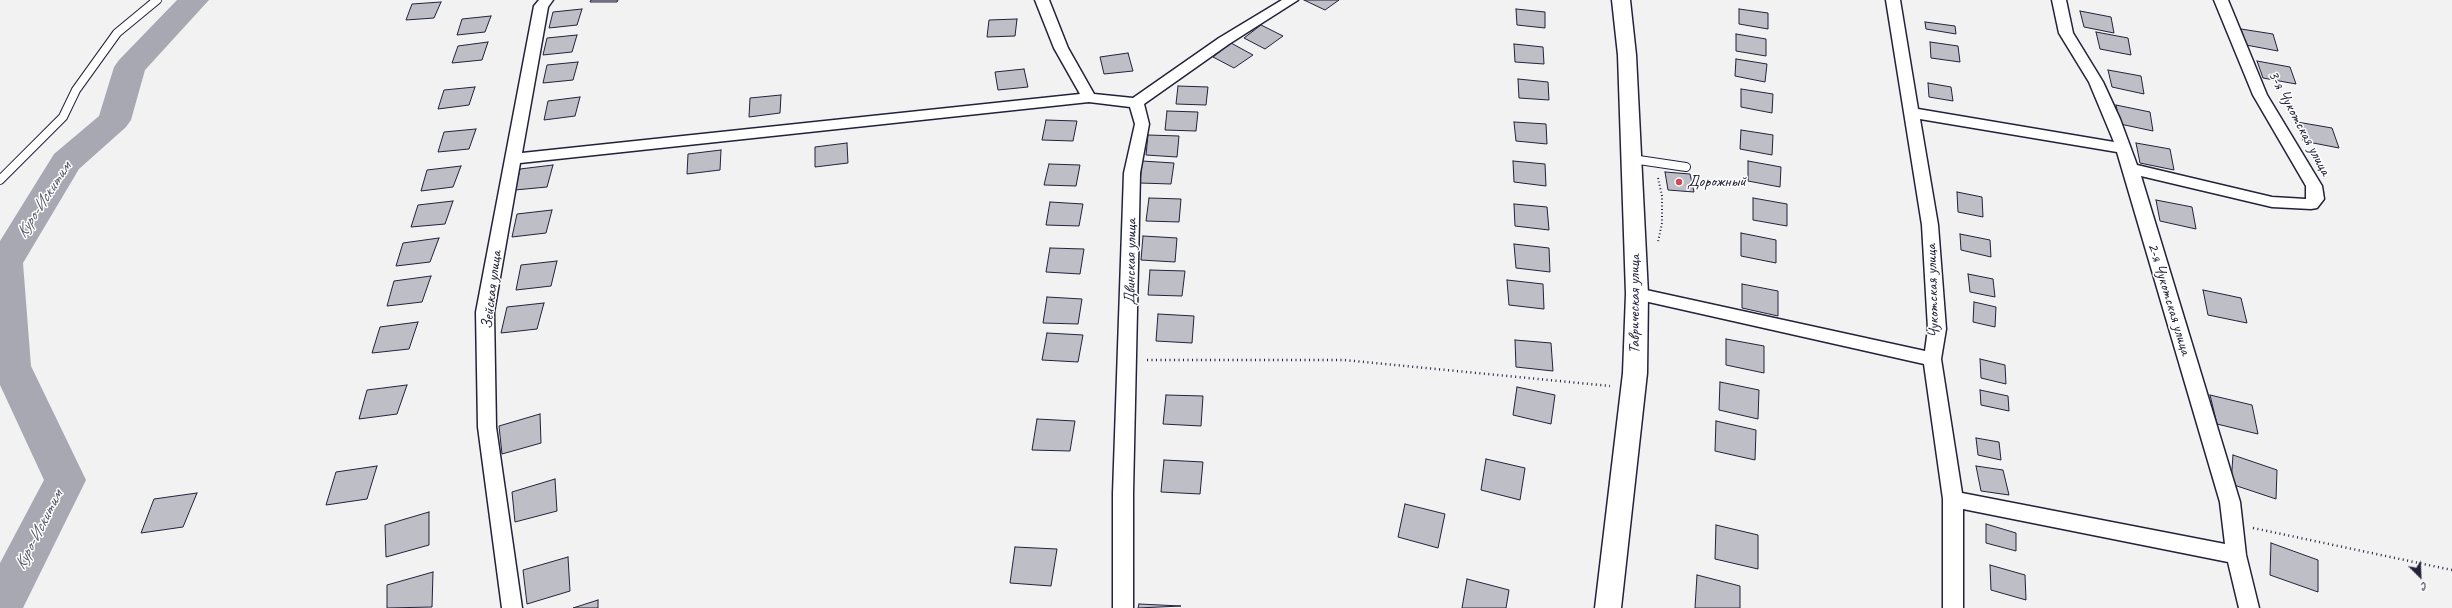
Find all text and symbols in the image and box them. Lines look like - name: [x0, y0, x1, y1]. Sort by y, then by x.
- street label: 3-я Чукотская улица: [2263, 67, 2335, 179]
- water label: Куро-Искитим: [12, 158, 76, 242]
- place label: Дорожный: [1687, 172, 1746, 192]
- marker: Дорожный: [1674, 177, 1684, 187]
- street label: Двинская улица: [1121, 219, 1141, 305]
- street label: 2-я Чукотская улица: [2143, 241, 2195, 357]
- street label: Чукотская улица: [1922, 244, 1944, 338]
- street label: Зейская улица: [478, 250, 506, 330]
- street label: Таврическая улица: [1625, 254, 1645, 354]
- water label: Куро-Искитим: [10, 487, 68, 573]
- north arrow: [2400, 556, 2440, 596]
- text: С: [2420, 579, 2430, 594]

